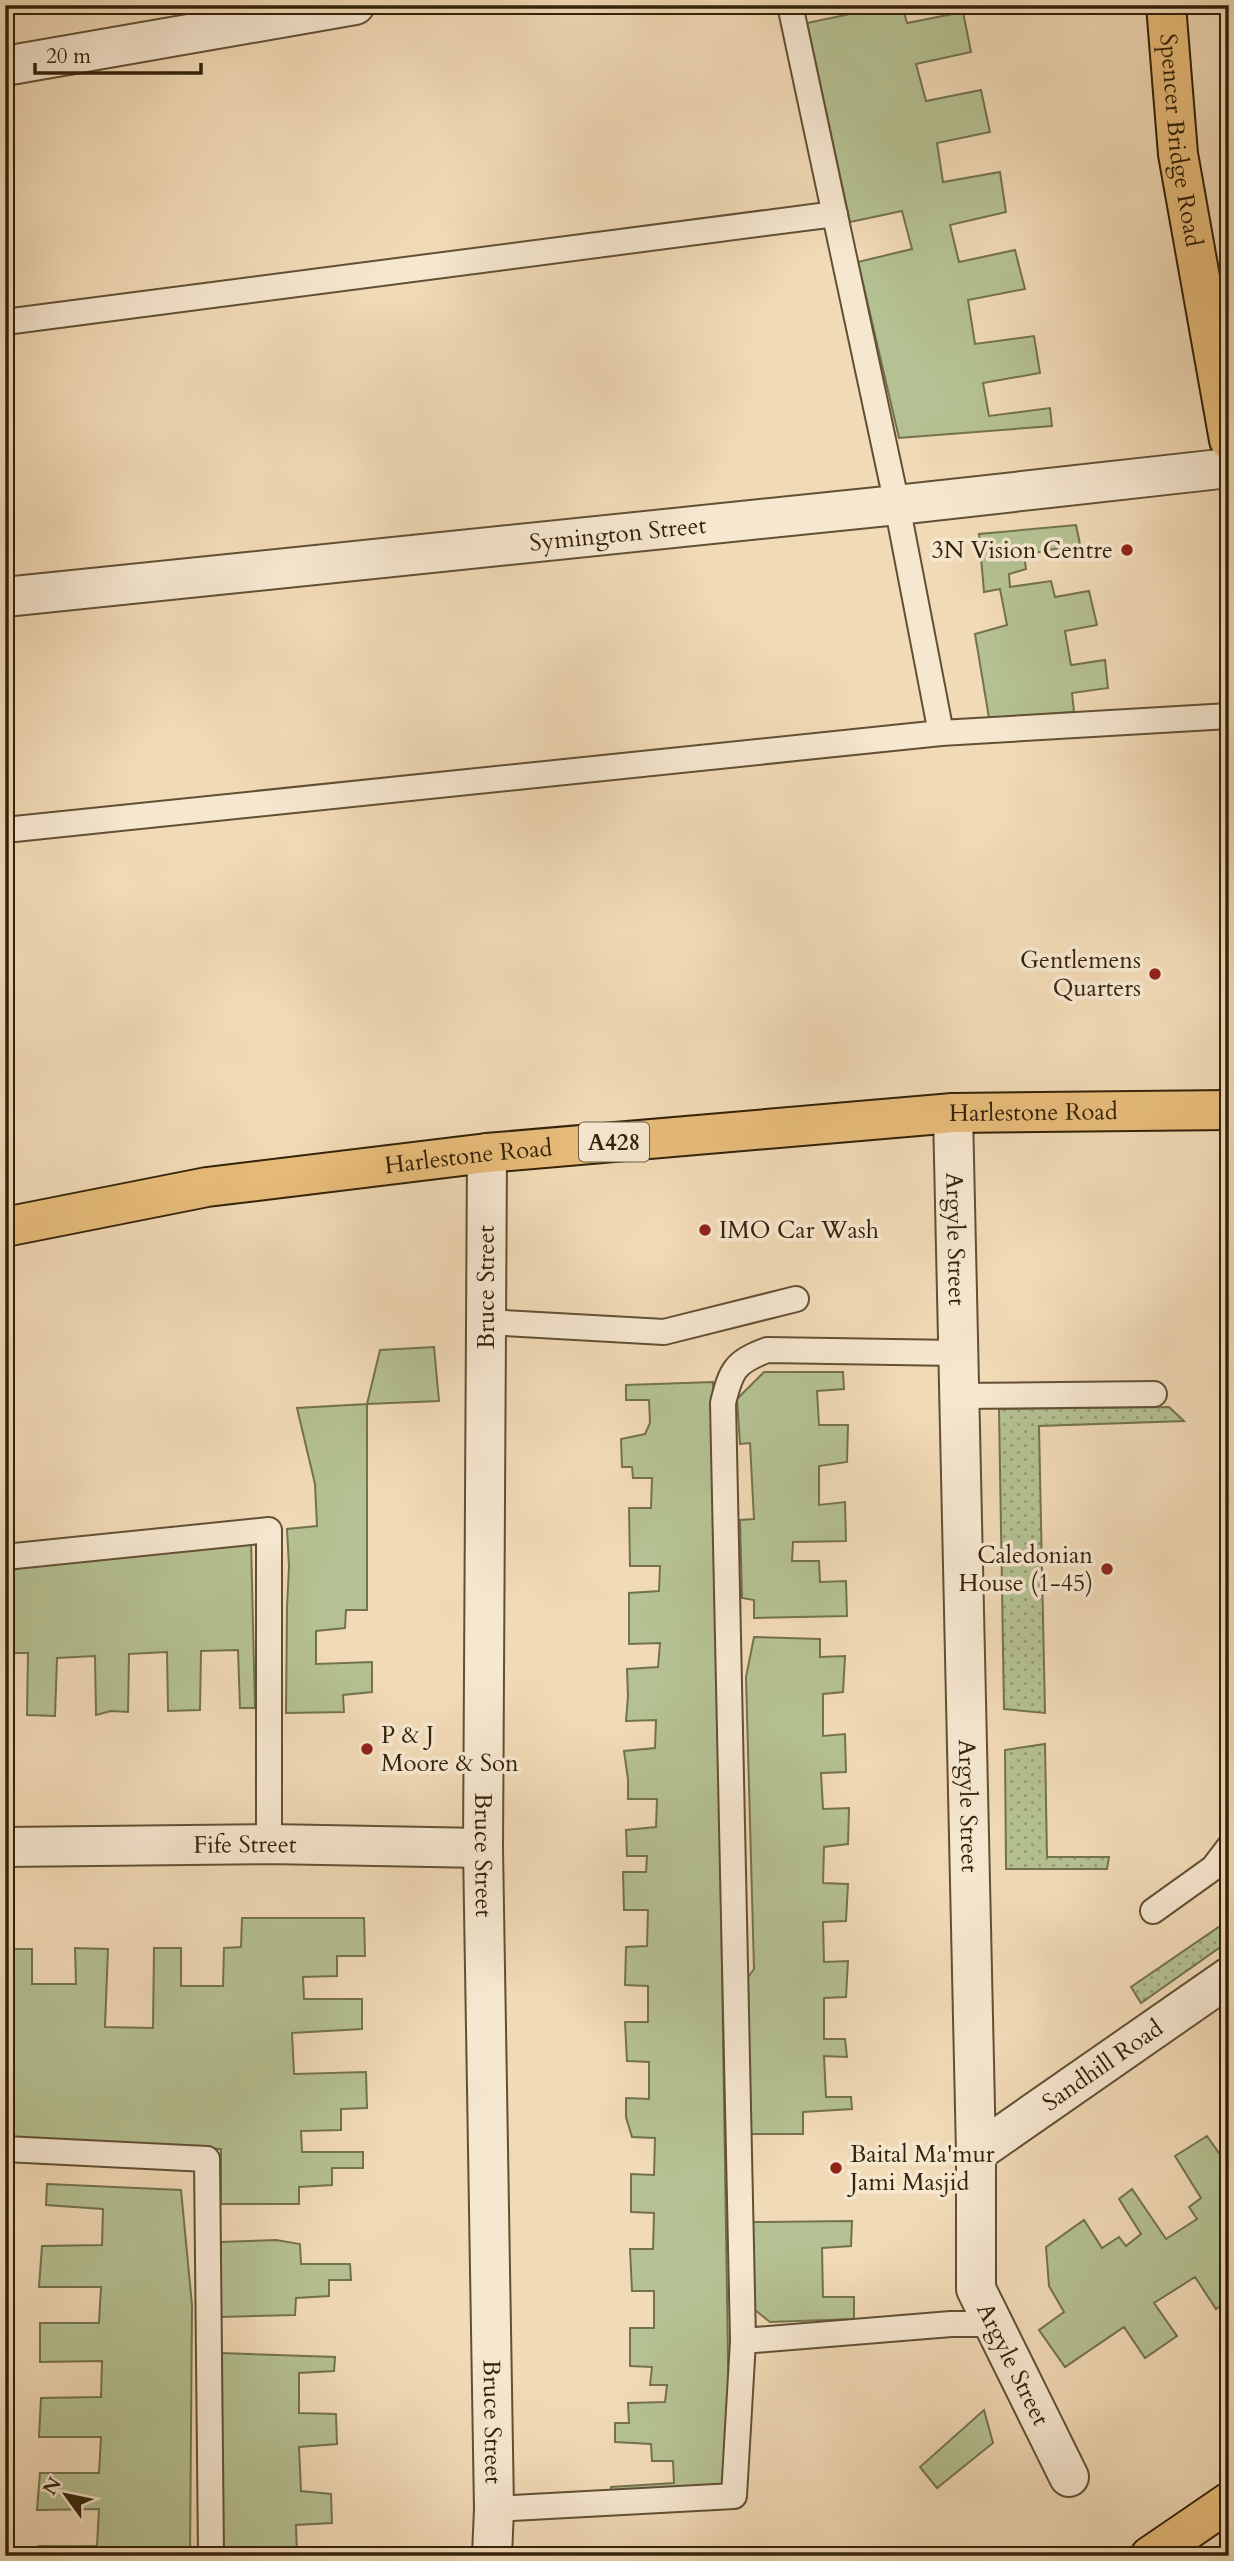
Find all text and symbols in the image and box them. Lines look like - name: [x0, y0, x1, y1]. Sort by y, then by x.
- scale bar: [35, 32, 201, 76]
- street label: Spencer Bridge Road: [1152, 32, 1211, 249]
- text: 20 m: [46, 42, 91, 71]
- street label: Symington Street: [528, 508, 708, 559]
- place label: 3N Vision Centre: [931, 534, 1113, 567]
- marker: 3N Vision Centre: [1119, 542, 1135, 558]
- place label: Gentlemens Quarters: [1020, 944, 1141, 1005]
- marker: Gentlemens Quarters: [1147, 966, 1163, 982]
- street label: Harlestone Road: [949, 1095, 1118, 1130]
- road number: A428: [579, 1122, 649, 1162]
- street label: Harlestone Road: [382, 1131, 554, 1182]
- street label: Argyle Street: [938, 1172, 974, 1306]
- place label: IMO Car Wash: [719, 1214, 879, 1247]
- marker: IMO Car Wash: [697, 1222, 713, 1238]
- street label: Bruce Street: [470, 1224, 503, 1349]
- place label: Caledonian House (1-45): [959, 1539, 1093, 1600]
- marker: Caledonian House (1-45): [1099, 1561, 1115, 1577]
- place label: P & J Moore & Son: [381, 1719, 519, 1780]
- street label: Argyle Street: [950, 1739, 986, 1873]
- marker: P & J Moore & Son: [359, 1741, 375, 1757]
- street label: Bruce Street: [466, 1793, 501, 1918]
- street label: Fife Street: [193, 1827, 297, 1861]
- street label: Sandhill Road: [1035, 2011, 1170, 2119]
- place label: Baital Ma'mur Jami Masjid: [847, 2138, 995, 2199]
- marker: Baital Ma'mur Jami Masjid: [828, 2160, 844, 2176]
- street label: Argyle Street: [969, 2297, 1058, 2431]
- street label: Bruce Street: [475, 2359, 510, 2485]
- north arrow: [32, 2460, 102, 2530]
- text: N: [37, 2472, 68, 2500]

